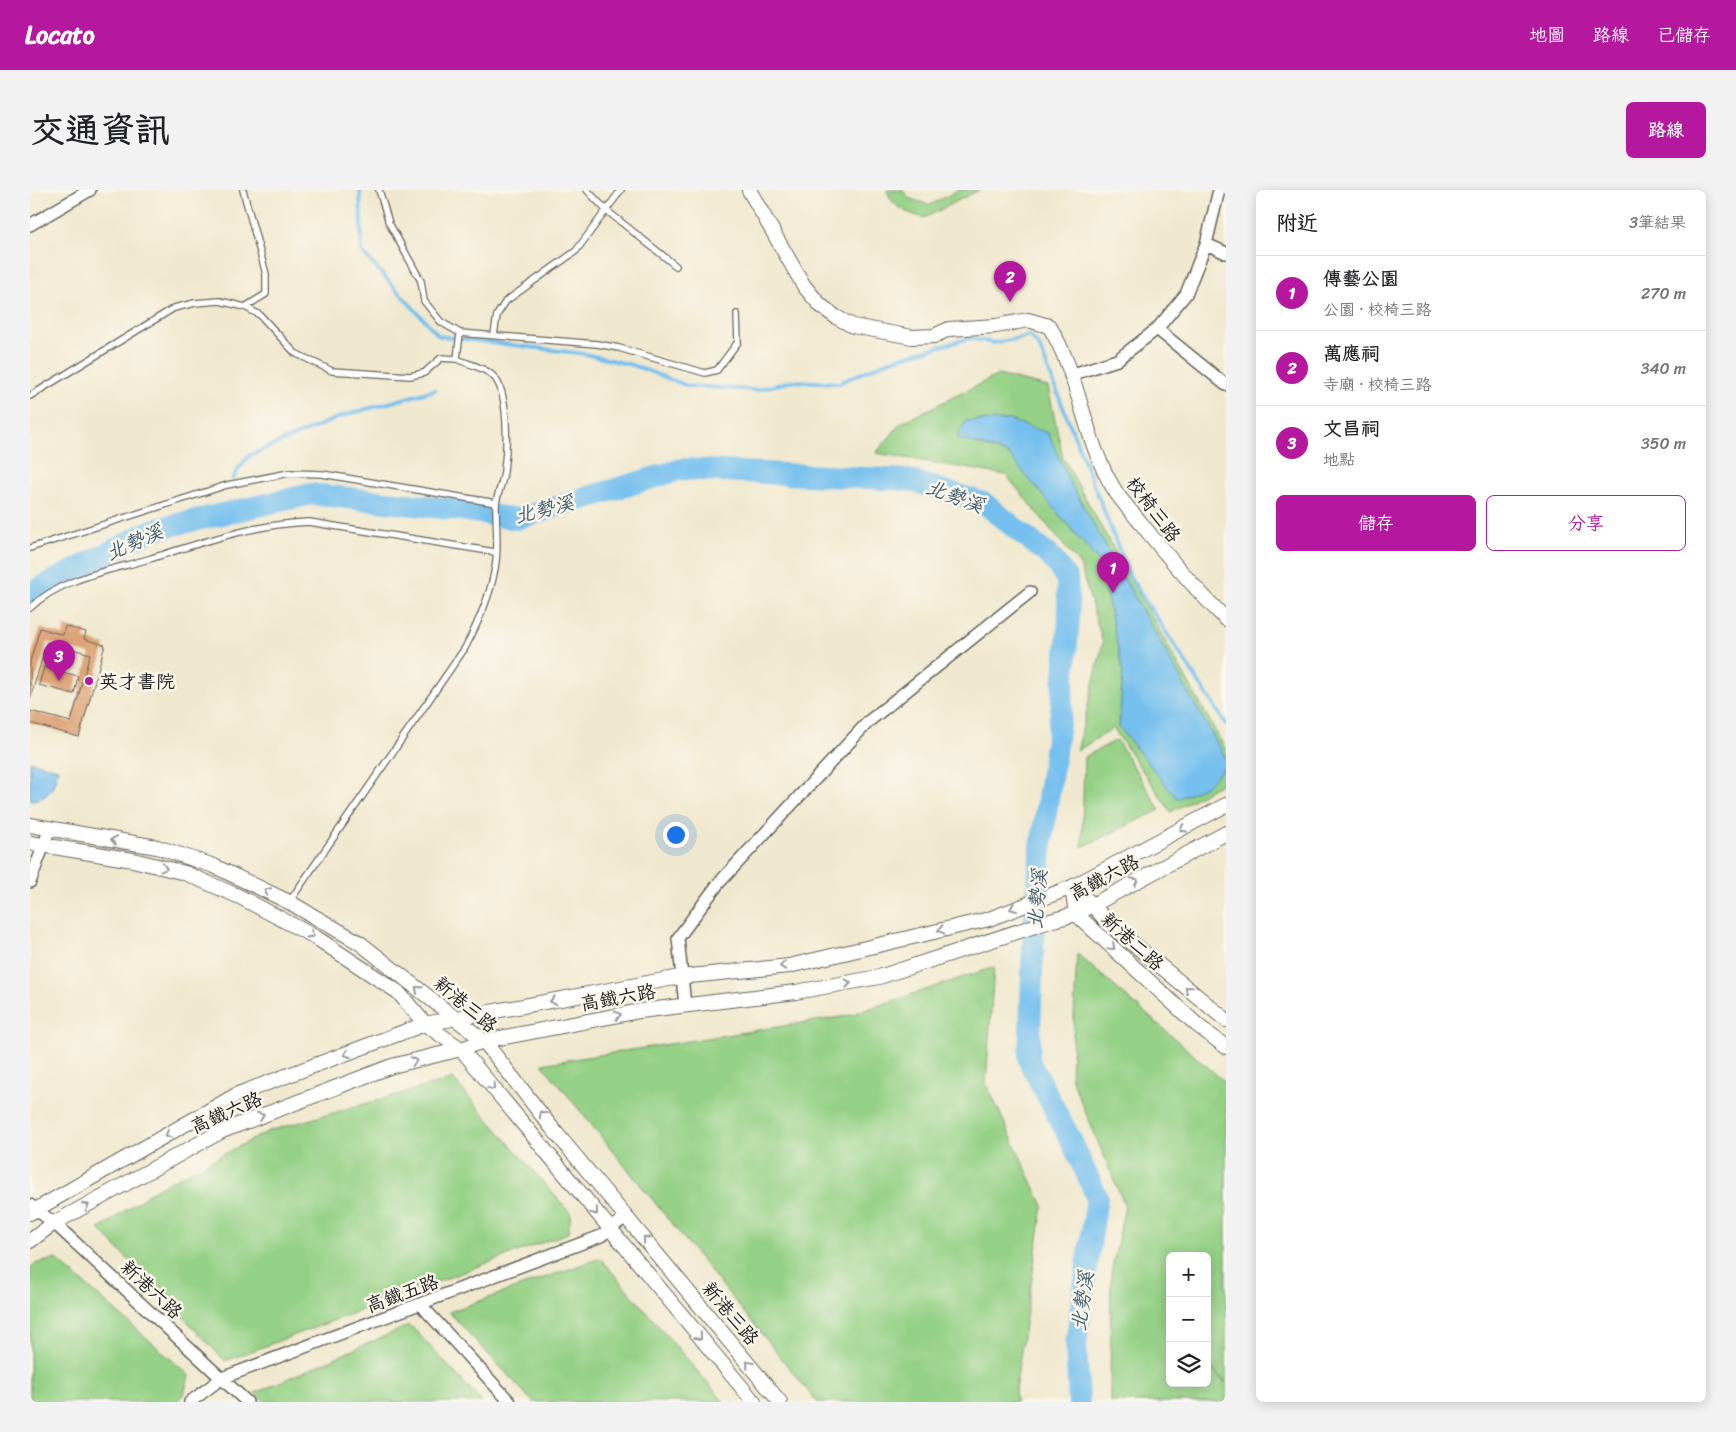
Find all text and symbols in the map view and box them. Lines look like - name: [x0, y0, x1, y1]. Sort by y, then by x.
- text: Locato: [25, 14, 95, 56]
- text: 地圖: [1529, 19, 1565, 51]
- text: 路線: [1593, 19, 1629, 51]
- text: 已儲存: [1657, 19, 1711, 51]
- text: 交通資訊: [30, 99, 170, 161]
- button: 路線: [1626, 102, 1706, 158]
- text: 附近: [1276, 204, 1318, 242]
- text: 3筆結果: [1629, 208, 1686, 237]
- pin: 2: [994, 261, 1026, 302]
- text: 傳藝公園: [1323, 262, 1399, 295]
- text: 1: [1289, 279, 1295, 308]
- text: 270 m: [1641, 279, 1686, 308]
- text: 公園 · 校椅三路: [1323, 295, 1432, 324]
- text: 萬應祠: [1323, 337, 1380, 370]
- text: 2: [1287, 354, 1297, 383]
- text: 340 m: [1641, 354, 1686, 383]
- text: 寺廟 · 校椅三路: [1323, 370, 1432, 399]
- text: 文昌祠: [1323, 412, 1380, 445]
- text: 3: [1288, 429, 1296, 458]
- text: 350 m: [1641, 429, 1686, 458]
- text: 地點: [1323, 445, 1355, 474]
- street label: 校椅三路: [1118, 469, 1190, 550]
- water label: 北勢溪: [921, 470, 990, 524]
- water label: 北勢溪: [511, 485, 578, 534]
- button: 儲存: [1276, 495, 1476, 551]
- button: 分享: [1486, 495, 1686, 551]
- water label: 北勢溪: [100, 514, 170, 571]
- pin: 1: [1097, 552, 1129, 593]
- pin: 3: [43, 640, 75, 681]
- place label: 英才書院: [99, 665, 175, 698]
- marker: 英才書院: [83, 675, 95, 687]
- your location: [663, 822, 689, 848]
- one-way arrow: [1180, 823, 1189, 833]
- one-way arrow: [110, 835, 119, 845]
- street label: 高鐵六路: [1063, 845, 1146, 910]
- one-way arrow: [159, 862, 168, 873]
- water label: 北勢溪: [1017, 867, 1058, 930]
- one-way arrow: [1130, 877, 1139, 887]
- one-way arrow: [264, 888, 273, 898]
- one-way arrow: [1009, 902, 1018, 912]
- street label: 新港二路: [1093, 904, 1172, 979]
- one-way arrow: [937, 924, 946, 935]
- one-way arrow: [306, 929, 315, 939]
- one-way arrow: [1106, 941, 1115, 950]
- one-way arrow: [779, 960, 787, 971]
- street label: 新港三路: [426, 967, 505, 1041]
- street label: 高鐵六路: [578, 975, 658, 1020]
- one-way arrow: [844, 978, 853, 988]
- one-way arrow: [1185, 985, 1194, 994]
- one-way arrow: [415, 986, 424, 994]
- one-way arrow: [549, 995, 558, 1006]
- one-way arrow: [614, 1011, 622, 1021]
- one-way arrow: [343, 1048, 352, 1058]
- one-way arrow: [409, 1056, 418, 1067]
- one-way arrow: [486, 1081, 494, 1090]
- street label: 高鐵六路: [185, 1082, 268, 1143]
- one-way arrow: [539, 1111, 547, 1120]
- one-way arrow: [256, 1112, 265, 1122]
- one-way arrow: [164, 1129, 173, 1139]
- one-way arrow: [80, 1202, 89, 1212]
- one-way arrow: [589, 1207, 598, 1216]
- one-way arrow: [643, 1236, 651, 1245]
- street label: 新港六路: [113, 1251, 191, 1327]
- map controls: [1166, 1252, 1211, 1387]
- button: +: [1166, 1252, 1211, 1297]
- street label: 高鐵五路: [361, 1265, 444, 1322]
- water label: 北勢溪: [1061, 1268, 1104, 1333]
- street label: 新港三路: [694, 1274, 768, 1353]
- button: −: [1166, 1297, 1211, 1342]
- one-way arrow: [694, 1331, 703, 1340]
- button: layers: [1166, 1342, 1211, 1387]
- one-way arrow: [746, 1361, 755, 1370]

